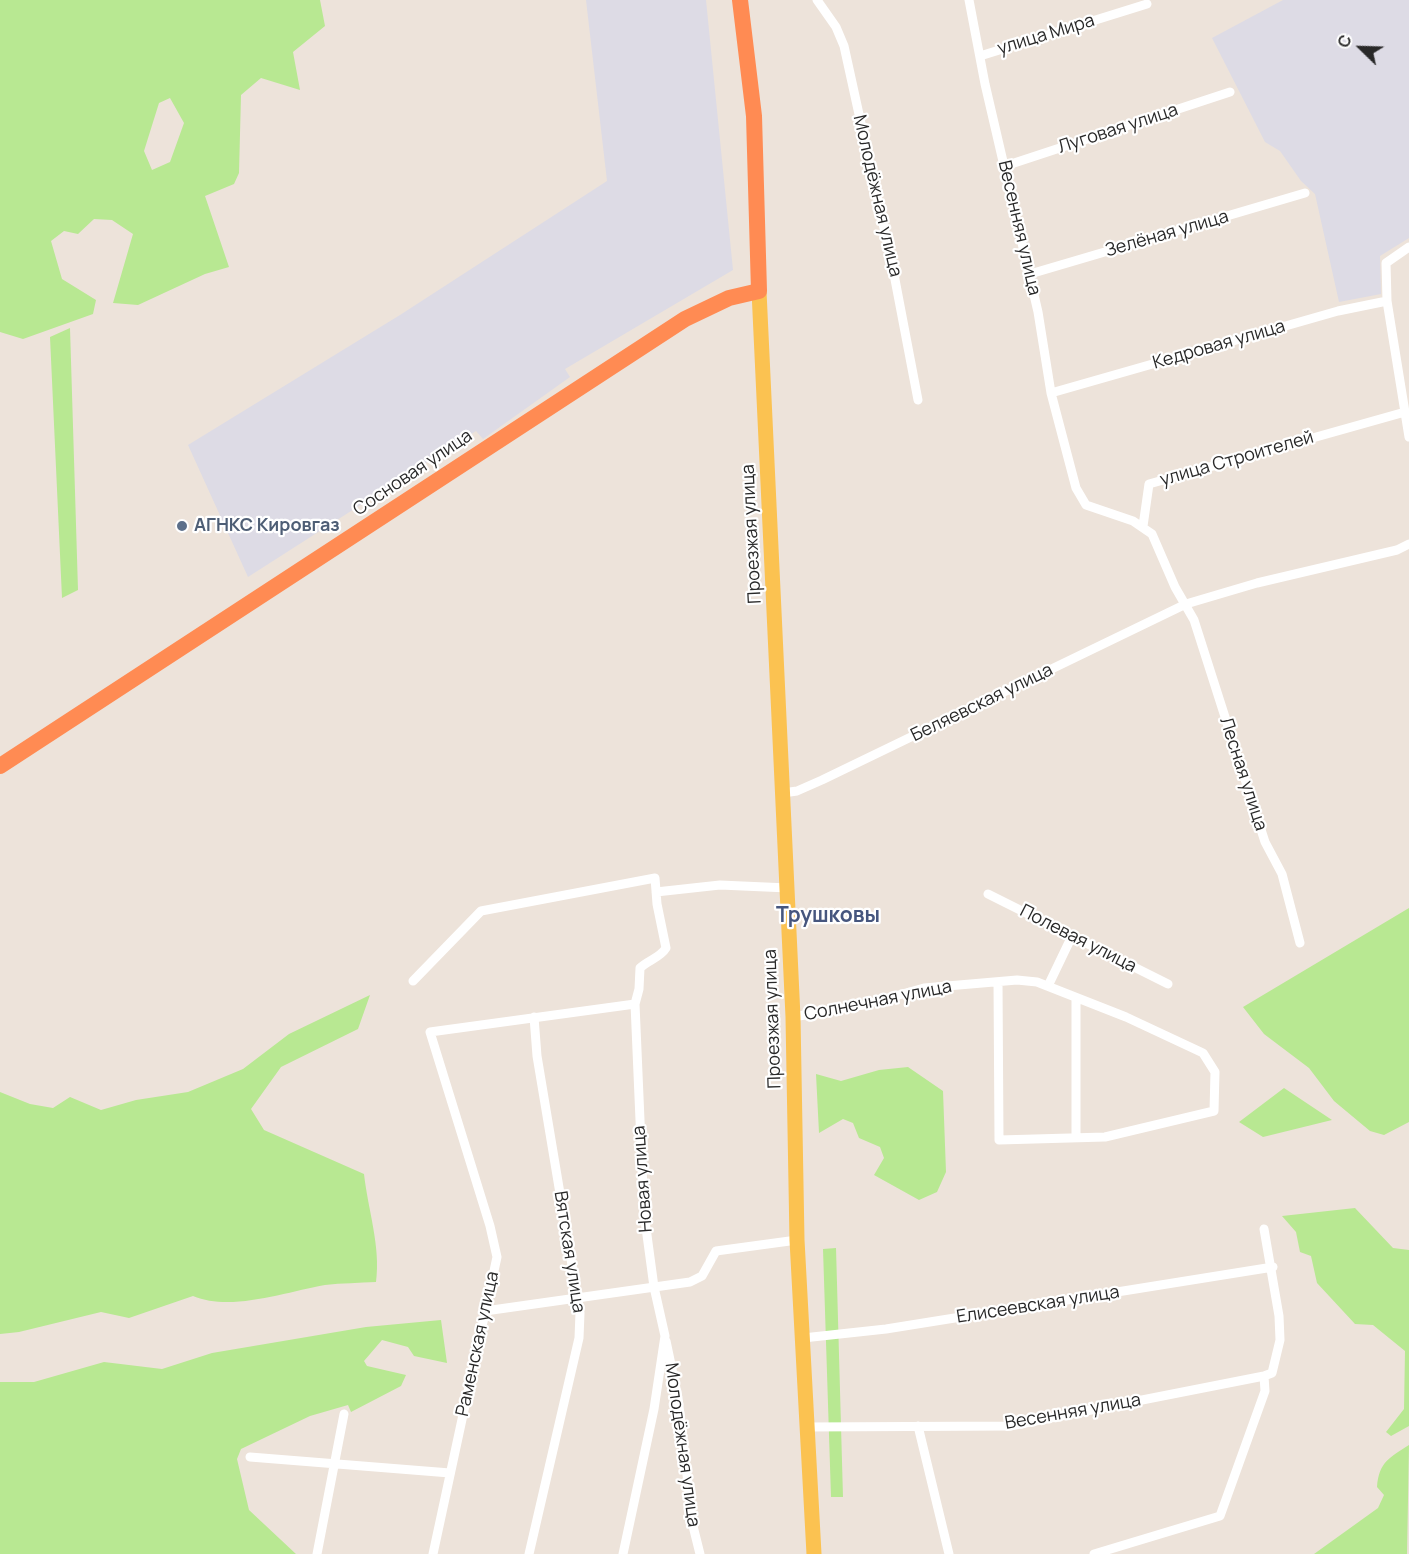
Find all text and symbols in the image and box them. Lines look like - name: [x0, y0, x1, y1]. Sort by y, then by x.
- street label: улица Мира: [995, 10, 1097, 60]
- north arrow: [1331, 18, 1391, 78]
- text: С: [1332, 31, 1357, 51]
- street label: Луговая улица: [1055, 99, 1181, 159]
- street label: Молодёжная улица: [848, 113, 906, 279]
- street label: Весенняя улица: [993, 159, 1045, 297]
- street label: Зелёная улица: [1103, 206, 1231, 262]
- street label: Кедровая улица: [1150, 316, 1288, 374]
- street label: Сосновая улица: [349, 425, 477, 521]
- street label: улица Строителей: [1158, 427, 1316, 491]
- street label: Проезжая улица: [738, 464, 766, 604]
- place label: АГНКС Кировгаз: [194, 515, 340, 537]
- marker: АГНКС Кировгаз: [175, 519, 189, 533]
- street label: Беляевская улица: [908, 659, 1056, 747]
- street label: Лесная улица: [1214, 714, 1272, 834]
- street label: Полевая улица: [1016, 900, 1140, 978]
- district label: Трушковы: [776, 903, 880, 929]
- street label: Проезжая улица: [760, 949, 786, 1089]
- street label: Солнечная улица: [802, 976, 954, 1026]
- street label: Новая улица: [628, 1125, 658, 1233]
- street label: Вятская улица: [549, 1189, 589, 1315]
- street label: Раменская улица: [452, 1269, 504, 1419]
- street label: Елисеевская улица: [955, 1281, 1121, 1329]
- street label: Молодёжная улица: [660, 1362, 704, 1528]
- street label: Весенняя улица: [1003, 1389, 1143, 1435]

